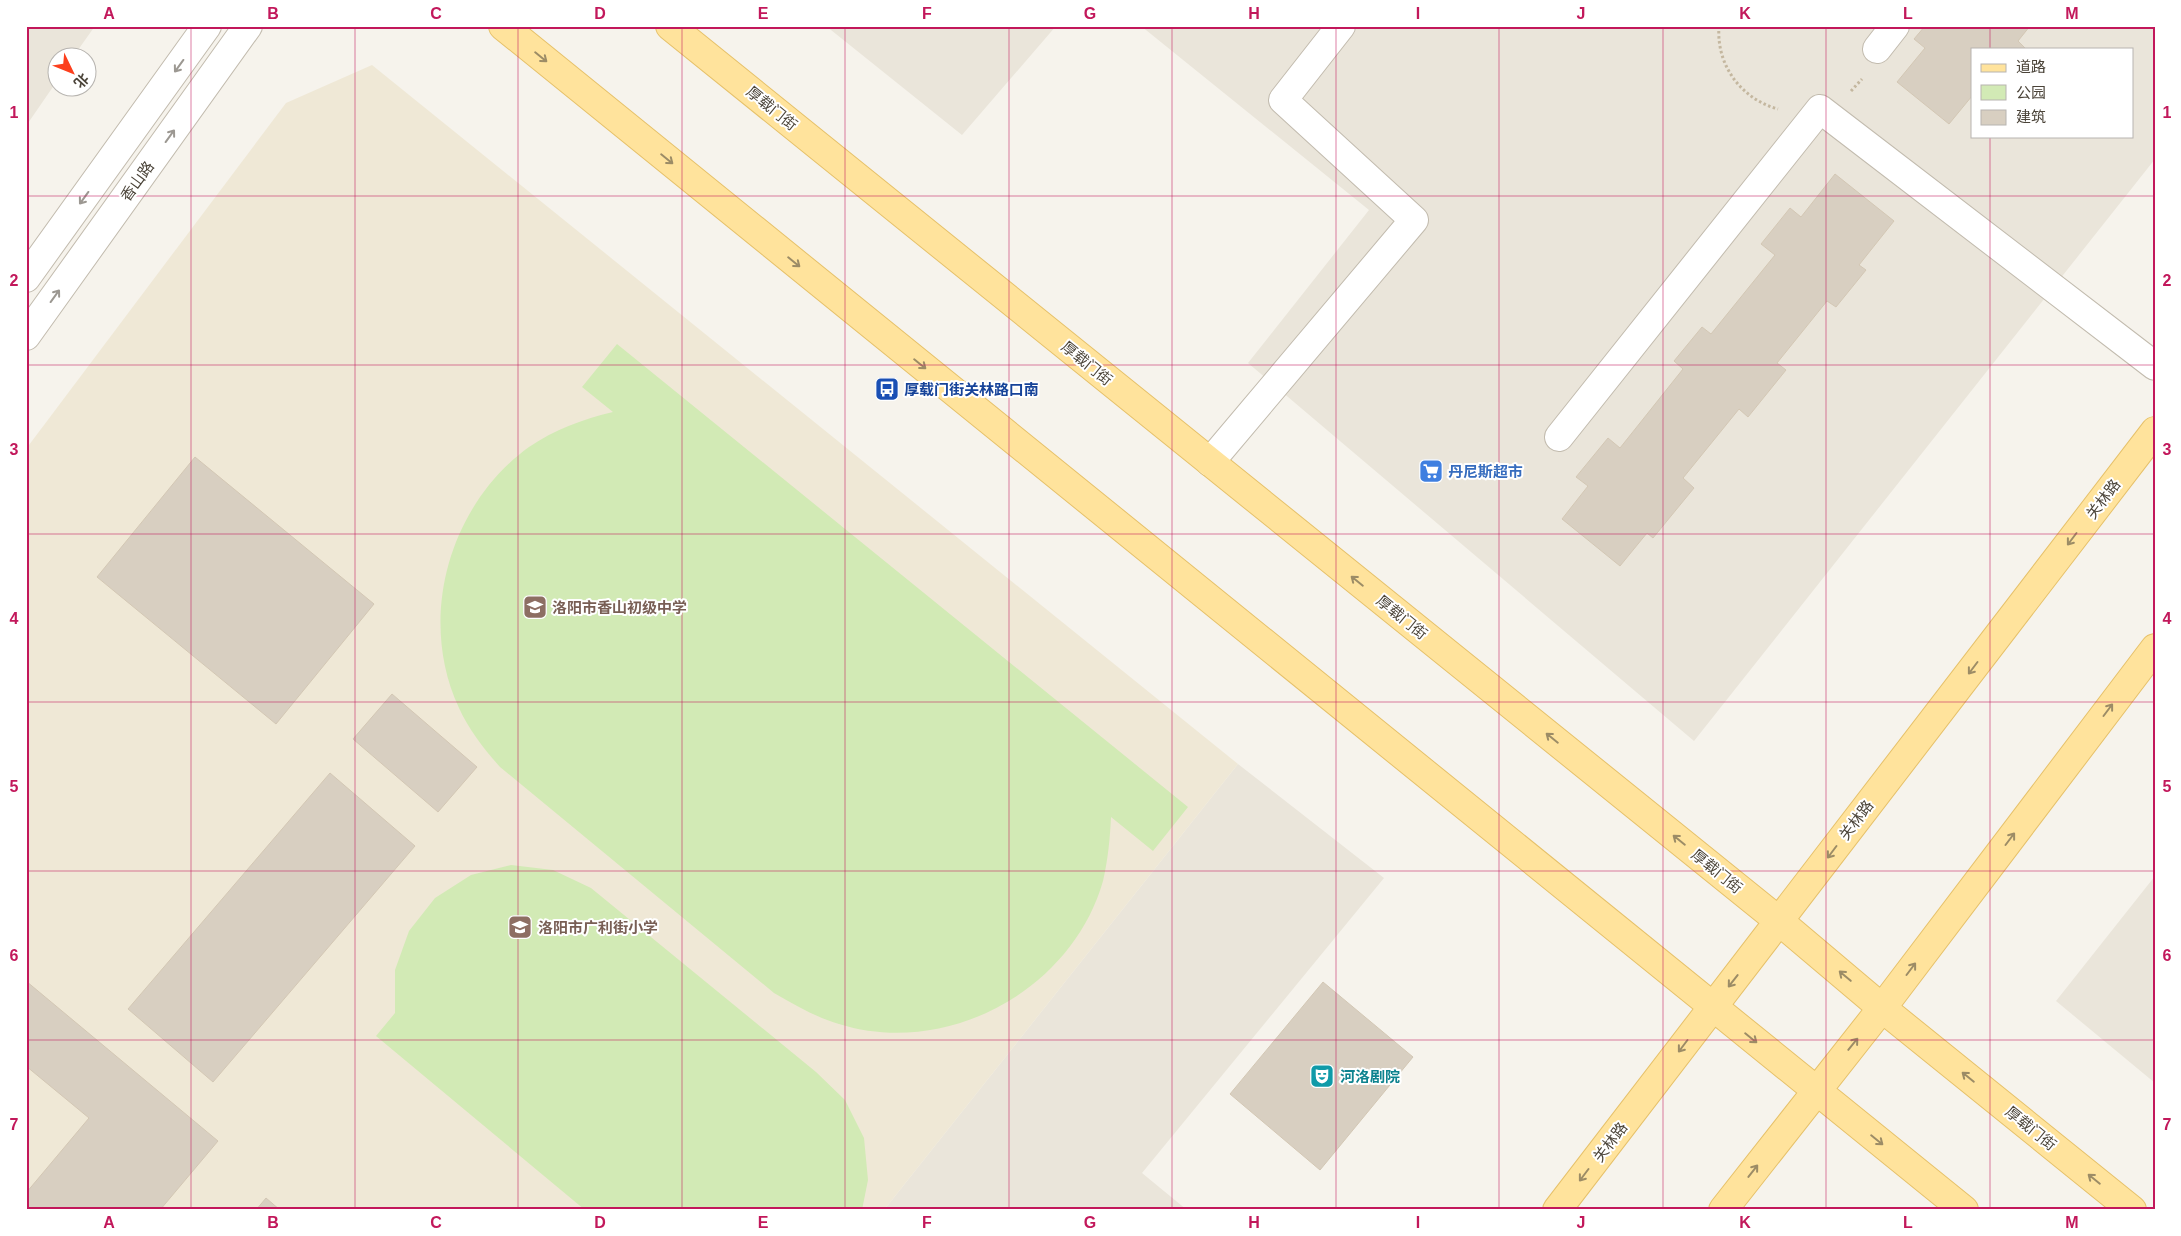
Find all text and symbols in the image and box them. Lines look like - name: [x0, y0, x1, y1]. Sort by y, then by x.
- text: A: [103, 5, 115, 22]
- text: B: [267, 5, 279, 22]
- text: C: [430, 5, 442, 22]
- text: D: [594, 5, 606, 22]
- text: E: [758, 5, 769, 22]
- text: F: [922, 5, 932, 22]
- text: G: [1084, 5, 1096, 22]
- text: H: [1248, 5, 1260, 22]
- text: I: [1416, 5, 1420, 22]
- text: J: [1577, 5, 1585, 22]
- text: K: [1739, 5, 1751, 22]
- text: L: [1903, 5, 1913, 22]
- text: M: [2065, 5, 2079, 22]
- north arrow: [48, 48, 98, 98]
- legend: [1971, 48, 2134, 138]
- one-way arrow: [534, 51, 547, 62]
- text: 道路: [2016, 58, 2046, 75]
- one-way arrow: [174, 59, 184, 73]
- text: 北: [71, 70, 92, 91]
- street label: 厚载门街: [743, 83, 801, 133]
- text: 公园: [2016, 84, 2046, 101]
- text: 1: [10, 104, 19, 121]
- text: 1: [2163, 104, 2172, 121]
- text: 建筑: [2016, 108, 2046, 125]
- one-way arrow: [165, 129, 175, 143]
- one-way arrow: [661, 154, 674, 165]
- street label: 香山路: [117, 158, 157, 204]
- one-way arrow: [79, 191, 89, 205]
- one-way arrow: [787, 256, 800, 267]
- text: 2: [10, 272, 19, 289]
- text: 2: [2163, 272, 2172, 289]
- one-way arrow: [50, 289, 60, 303]
- street label: 厚载门街: [1058, 338, 1116, 388]
- one-way arrow: [913, 359, 926, 370]
- bus stop icon: 厚载门街关林路口南: [874, 376, 900, 402]
- place label: 厚载门街关林路口南: [904, 381, 1039, 398]
- text: 3: [10, 441, 19, 458]
- text: 3: [2163, 441, 2172, 458]
- supermarket icon: 丹尼斯超市: [1418, 458, 1444, 484]
- place label: 丹尼斯超市: [1448, 463, 1523, 480]
- street label: 关林路: [2083, 476, 2123, 522]
- one-way arrow: [2067, 532, 2077, 546]
- one-way arrow: [1351, 575, 1364, 586]
- street label: 厚载门街: [1373, 592, 1431, 642]
- school or university icon: 洛阳市香山初级中学: [522, 594, 548, 620]
- place label: 洛阳市香山初级中学: [552, 599, 687, 616]
- text: 4: [10, 610, 19, 627]
- text: 4: [2163, 610, 2172, 627]
- one-way arrow: [1968, 661, 1978, 675]
- one-way arrow: [2103, 703, 2113, 717]
- one-way arrow: [1546, 732, 1559, 743]
- text: 5: [10, 778, 19, 795]
- text: 5: [2163, 778, 2172, 795]
- street label: 关林路: [1836, 797, 1876, 843]
- one-way arrow: [2004, 833, 2015, 846]
- one-way arrow: [1672, 834, 1685, 845]
- one-way arrow: [1827, 845, 1837, 859]
- street label: 厚载门街: [1688, 846, 1746, 896]
- school or university icon: 洛阳市广利街小学: [507, 914, 533, 940]
- place label: 洛阳市广利街小学: [538, 919, 658, 936]
- text: 6: [10, 947, 19, 964]
- text: 6: [2163, 947, 2172, 964]
- one-way arrow: [1906, 963, 1917, 976]
- one-way arrow: [1838, 971, 1851, 982]
- one-way arrow: [1727, 974, 1738, 987]
- one-way arrow: [1744, 1032, 1757, 1043]
- one-way arrow: [1848, 1037, 1859, 1050]
- one-way arrow: [1677, 1039, 1688, 1052]
- theatre icon: 河洛剧院: [1309, 1063, 1335, 1089]
- place label: 河洛剧院: [1340, 1068, 1400, 1085]
- one-way arrow: [1962, 1072, 1975, 1083]
- street label: 厚载门街: [2002, 1103, 2060, 1153]
- text: 7: [10, 1116, 19, 1133]
- text: 7: [2163, 1116, 2172, 1133]
- street label: 关林路: [1590, 1119, 1630, 1165]
- one-way arrow: [1870, 1134, 1883, 1145]
- one-way arrow: [1747, 1165, 1758, 1178]
- one-way arrow: [1579, 1168, 1589, 1182]
- one-way arrow: [2088, 1174, 2101, 1185]
- text: A: [103, 1214, 115, 1231]
- text: B: [267, 1214, 279, 1231]
- text: C: [430, 1214, 442, 1231]
- text: D: [594, 1214, 606, 1231]
- text: E: [758, 1214, 769, 1231]
- text: F: [922, 1214, 932, 1231]
- text: G: [1084, 1214, 1096, 1231]
- text: H: [1248, 1214, 1260, 1231]
- text: I: [1416, 1214, 1420, 1231]
- text: J: [1577, 1214, 1585, 1231]
- text: K: [1739, 1214, 1751, 1231]
- text: L: [1903, 1214, 1913, 1231]
- text: M: [2065, 1214, 2079, 1231]

